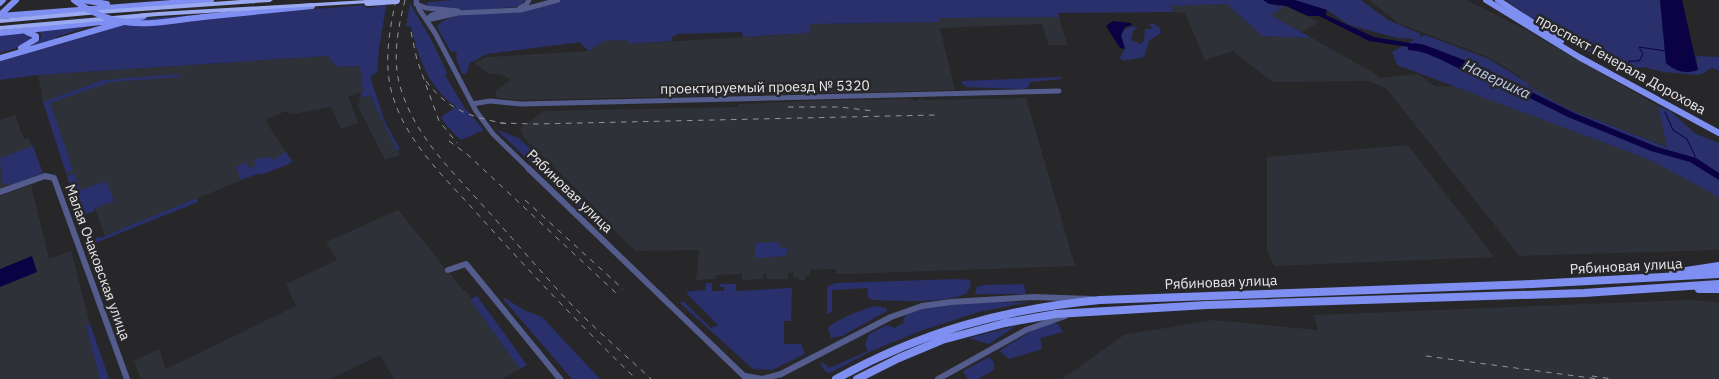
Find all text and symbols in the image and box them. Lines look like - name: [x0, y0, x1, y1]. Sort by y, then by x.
- street label: проспект Генерала Дорохова: [1533, 10, 1710, 119]
- water label: Навершка: [1460, 55, 1534, 103]
- street label: проектируемый проезд № 5320: [660, 76, 870, 98]
- street label: Рябиновая улица: [523, 145, 617, 237]
- street label: Малая Очаковская улица: [61, 181, 135, 343]
- street label: Рябиновая улица: [1569, 254, 1683, 278]
- street label: Рябиновая улица: [1164, 271, 1278, 293]

